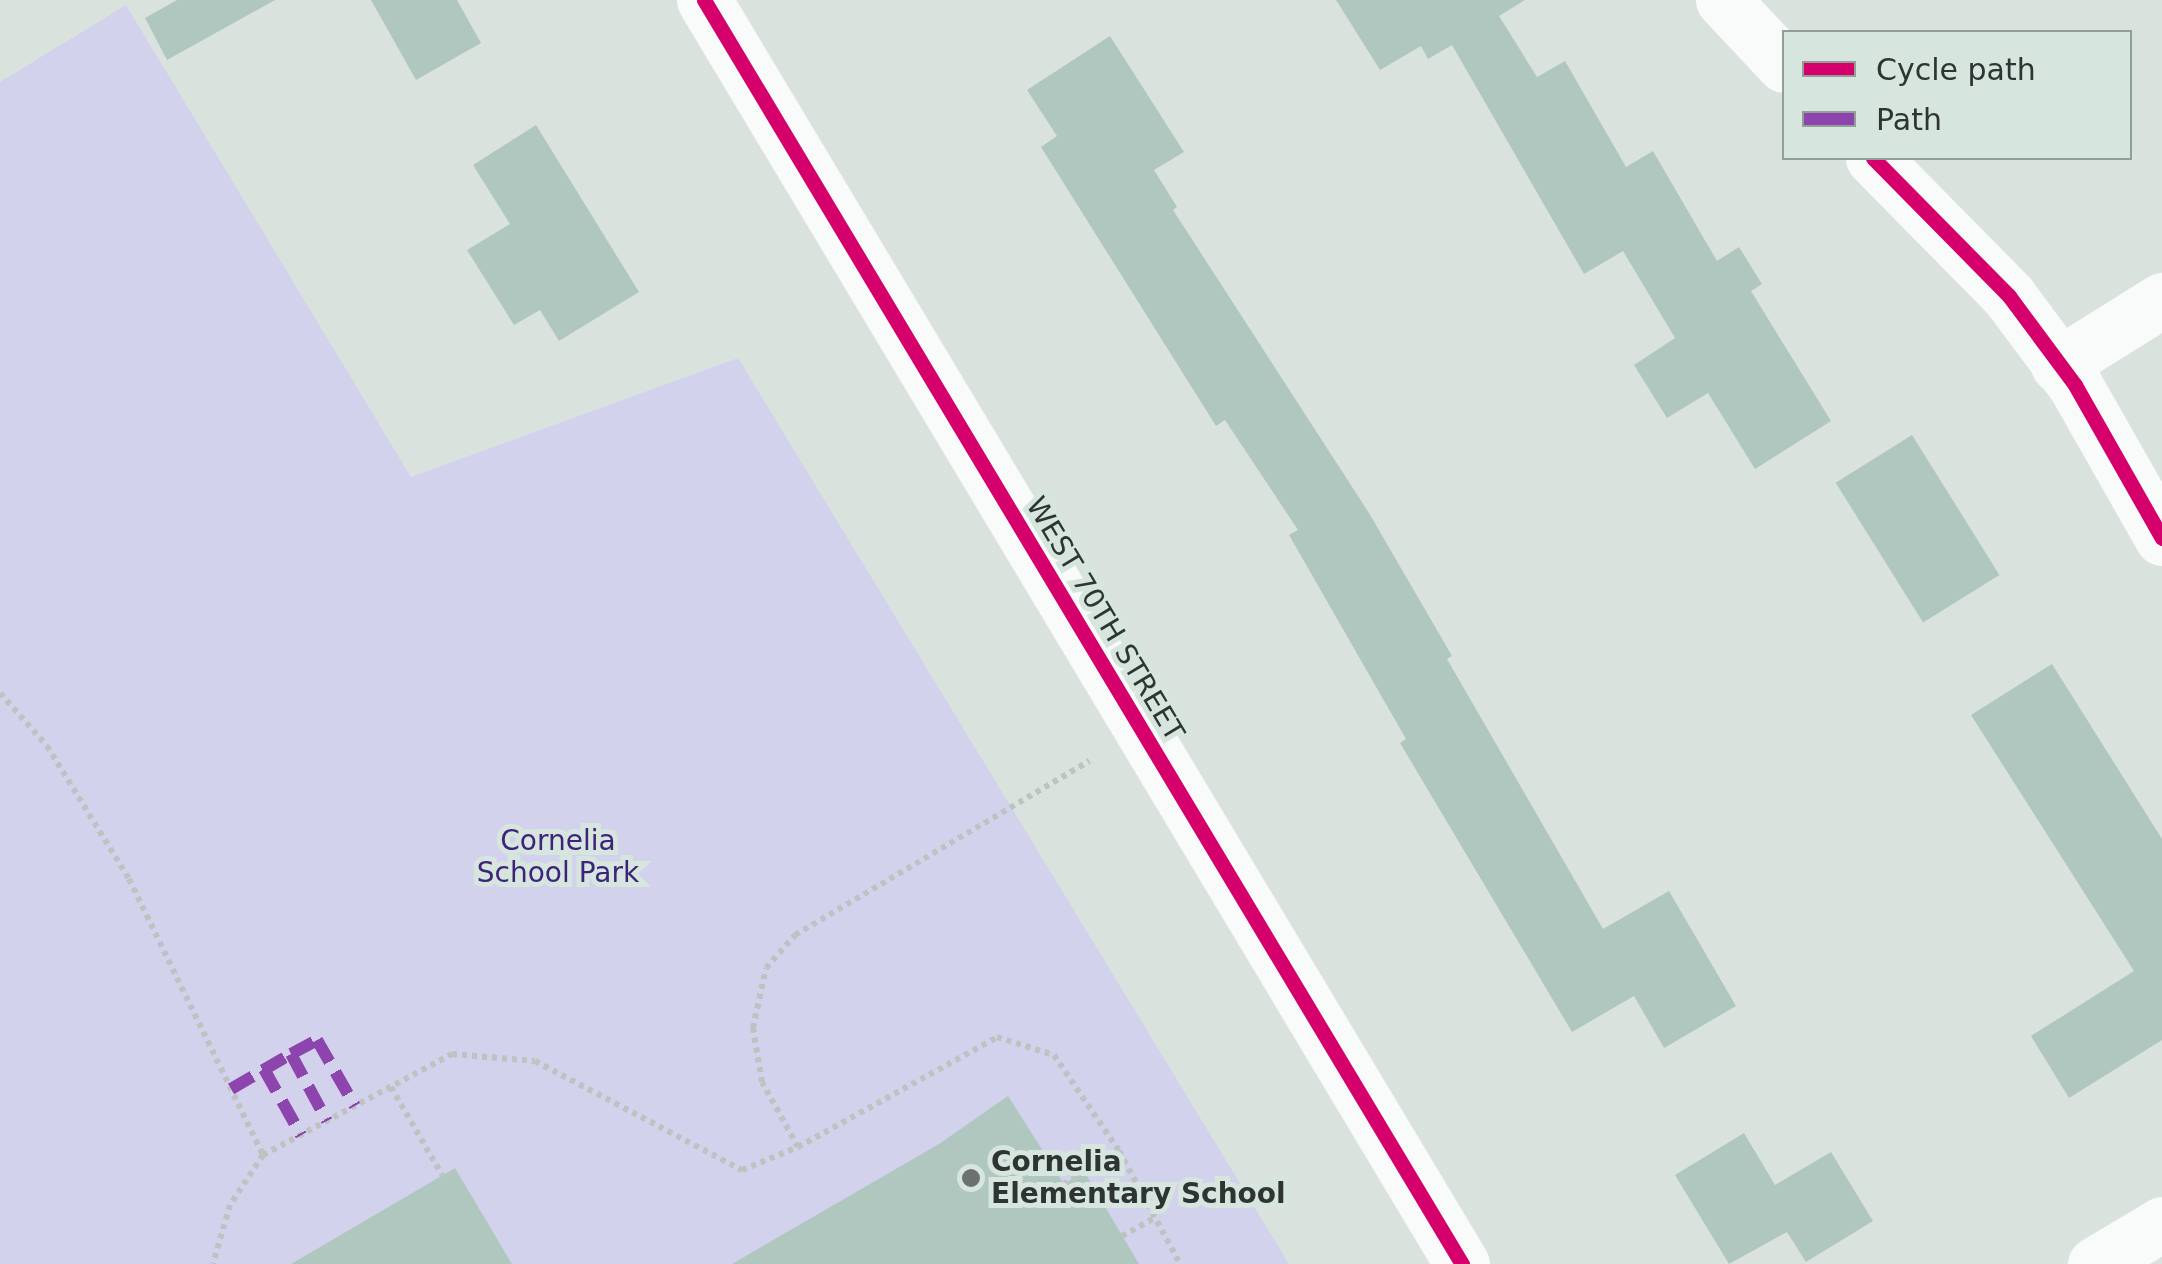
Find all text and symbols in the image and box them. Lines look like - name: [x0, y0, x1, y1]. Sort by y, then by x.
- legend: [1782, 30, 2132, 160]
- text: Cycle path: [1876, 52, 2036, 87]
- text: Path: [1876, 102, 1942, 137]
- street label: WEST 70TH STREET: [1019, 491, 1191, 747]
- park label: Cornelia School Park: [477, 824, 639, 890]
- place label: Cornelia Elementary School: [991, 1145, 1286, 1211]
- marker: Cornelia Elementary School: [960, 1167, 982, 1189]

